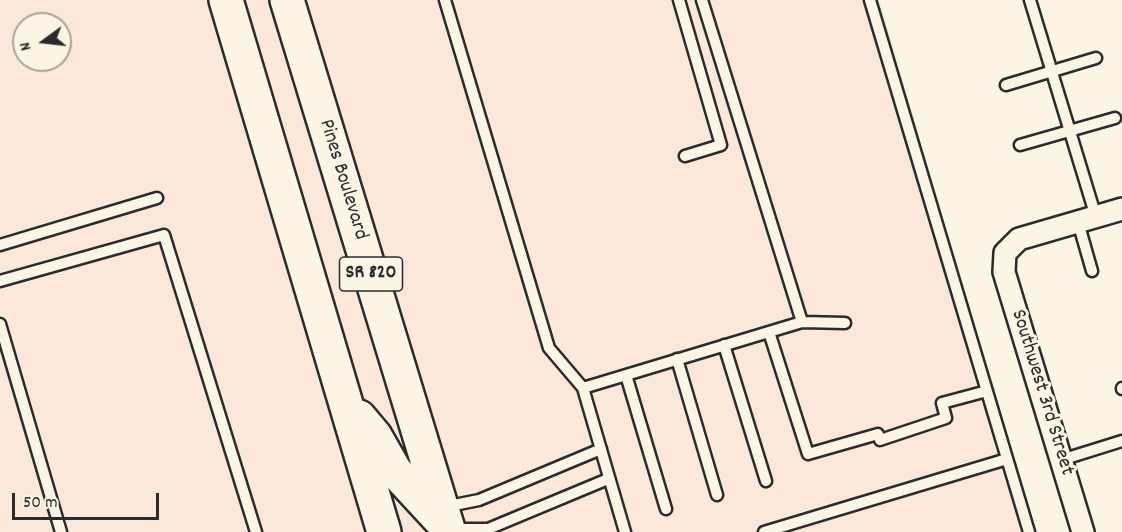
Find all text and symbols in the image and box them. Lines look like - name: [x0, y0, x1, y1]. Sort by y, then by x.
- north arrow: [12, 12, 72, 72]
- text: N: [14, 39, 38, 53]
- street label: Pines Boulevard: [312, 117, 372, 243]
- road number: SR 820: [340, 257, 403, 291]
- street label: Southwest 3rd Street: [1004, 307, 1078, 479]
- scale bar: [15, 481, 162, 519]
- text: 50 m: [23, 491, 58, 516]

